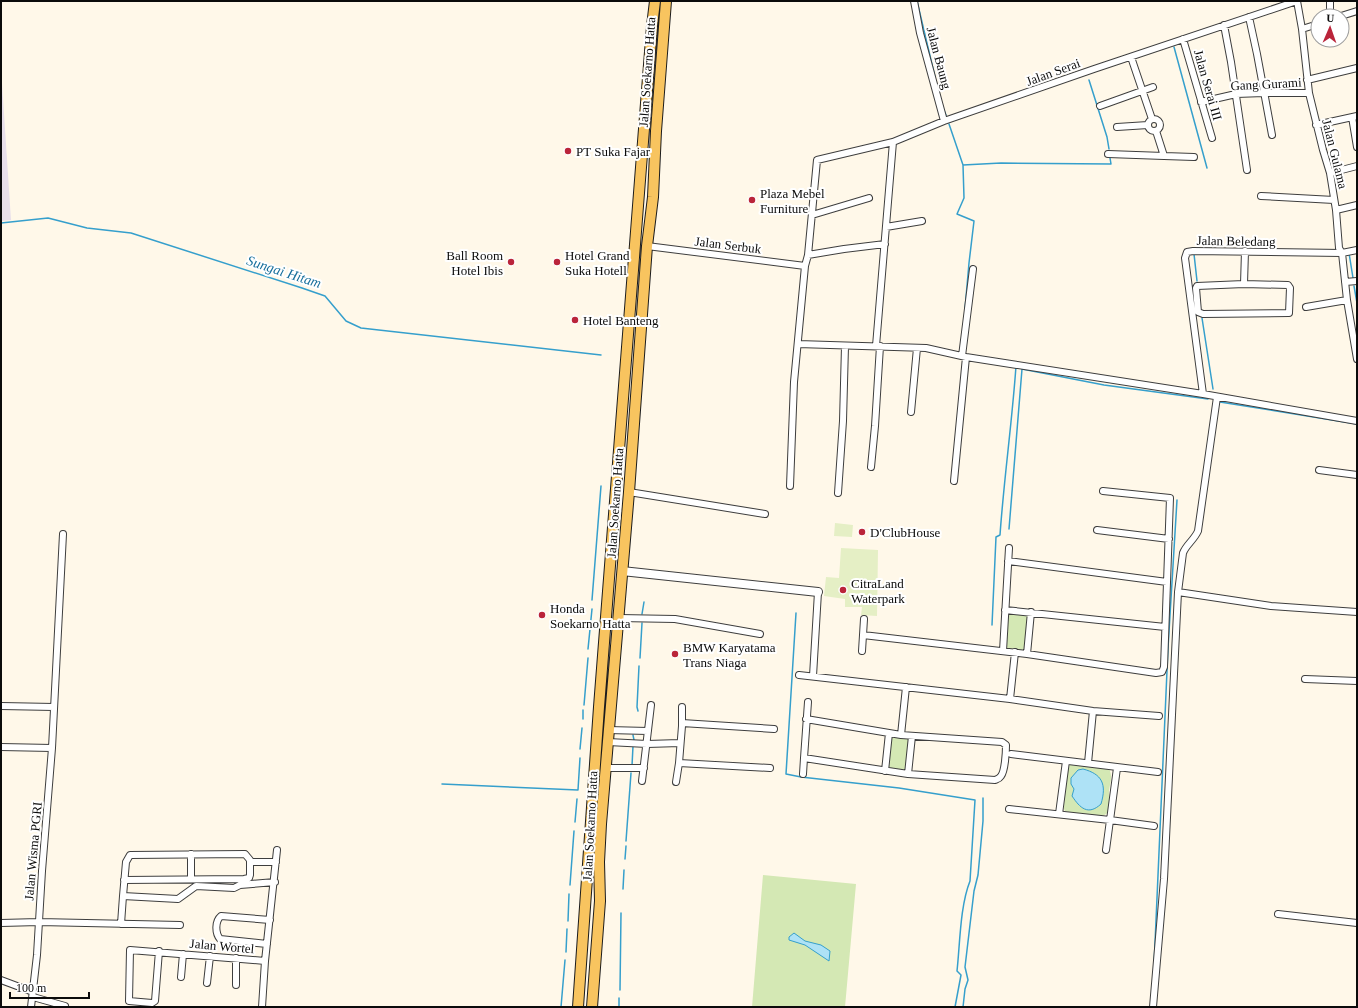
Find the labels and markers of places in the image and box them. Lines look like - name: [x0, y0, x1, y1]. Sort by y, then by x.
- place label: PT Suka Fajar: [576, 144, 651, 159]
- marker: PT Suka Fajar: [563, 146, 573, 156]
- place label: Plaza Mebel Furniture: [760, 186, 825, 216]
- marker: Plaza Mebel Furniture: [747, 195, 757, 205]
- place label: Ball Room Hotel Ibis: [446, 248, 503, 278]
- place label: Hotel Grand Suka Hotell: [565, 248, 630, 278]
- marker: Ball Room Hotel Ibis: [506, 257, 516, 267]
- marker: Hotel Grand Suka Hotell: [552, 257, 562, 267]
- place label: Hotel Banteng: [583, 313, 659, 328]
- marker: Hotel Banteng: [570, 315, 580, 325]
- place label: D'ClubHouse: [870, 525, 940, 540]
- marker: D'ClubHouse: [857, 527, 867, 537]
- place label: CitraLand Waterpark: [851, 576, 905, 606]
- marker: CitraLand Waterpark: [838, 585, 848, 595]
- place label: Honda Soekarno Hatta: [550, 601, 631, 631]
- marker: Honda Soekarno Hatta: [537, 610, 547, 620]
- place label: BMW Karyatama Trans Niaga: [683, 640, 776, 670]
- marker: BMW Karyatama Trans Niaga: [670, 649, 680, 659]

